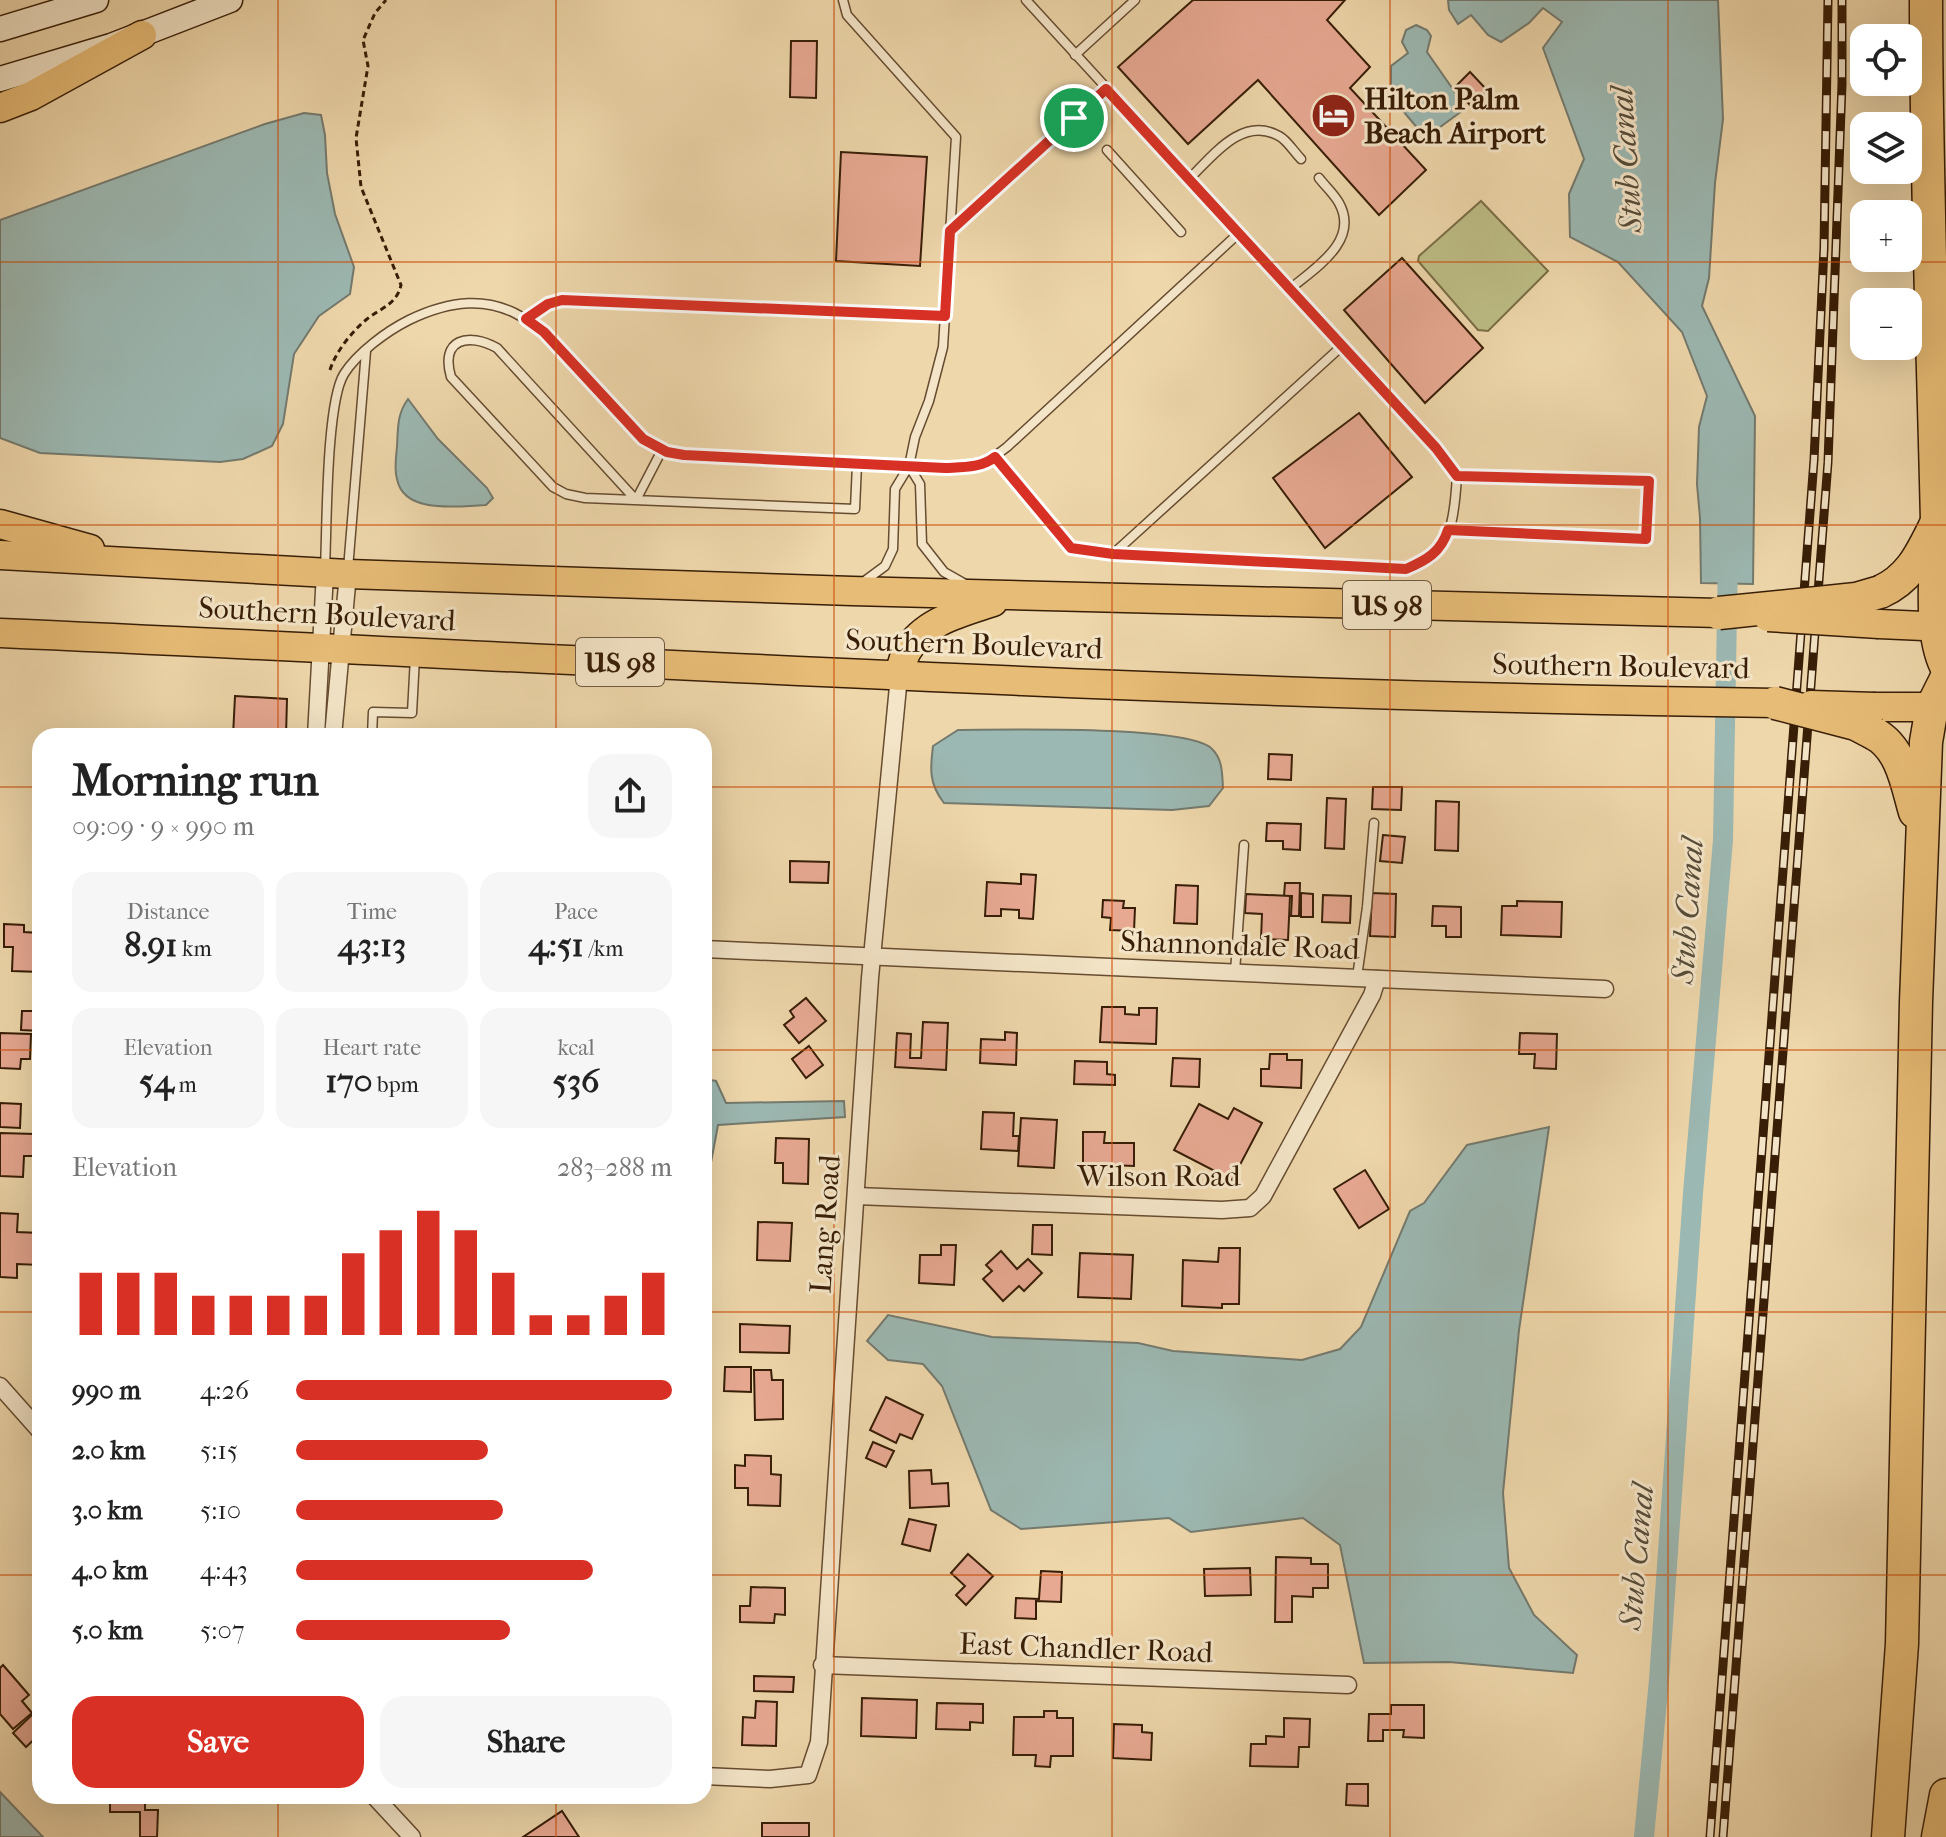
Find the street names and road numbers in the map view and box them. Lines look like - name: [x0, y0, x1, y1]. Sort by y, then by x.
- road number: US 98: [1343, 581, 1431, 629]
- street label: Southern Boulevard: [197, 590, 457, 639]
- street label: Southern Boulevard: [845, 623, 1104, 667]
- road number: US 98: [576, 638, 664, 686]
- street label: Southern Boulevard: [1492, 647, 1751, 686]
- street label: Shannondale Road: [1120, 924, 1361, 967]
- street label: Lang Road: [803, 1153, 848, 1294]
- street label: Wilson Road: [1076, 1159, 1241, 1194]
- street label: East Chandler Road: [959, 1627, 1214, 1670]

